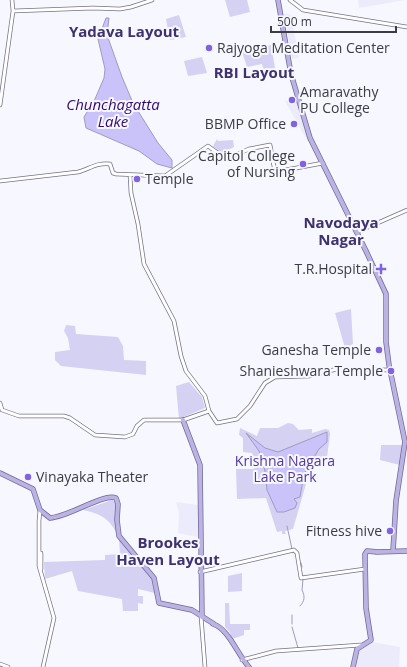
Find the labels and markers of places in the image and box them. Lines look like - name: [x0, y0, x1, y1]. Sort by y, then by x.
- place label: Rajyoga Meditation Center: [217, 38, 390, 57]
- marker: Rajyoga Meditation Center: [204, 43, 214, 53]
- place label: Amaravathy PU College: [300, 82, 379, 117]
- marker: Amaravathy PU College: [287, 95, 297, 105]
- place label: BBMP Office: [205, 114, 286, 133]
- marker: BBMP Office: [289, 119, 299, 129]
- place label: Capitol College of Nursing: [198, 146, 295, 181]
- marker: Capitol College of Nursing: [298, 159, 308, 169]
- place label: Temple: [145, 169, 194, 188]
- marker: Temple: [132, 174, 142, 184]
- place label: T.R.Hospital: [294, 259, 372, 278]
- marker: T.R.Hospital: [375, 263, 387, 275]
- place label: Ganesha Temple: [261, 340, 371, 359]
- marker: Ganesha Temple: [374, 345, 384, 355]
- place label: Shanieshwara Temple: [239, 361, 383, 380]
- marker: Shanieshwara Temple: [386, 366, 396, 376]
- place label: Vinayaka Theater: [36, 467, 149, 486]
- marker: Vinayaka Theater: [23, 472, 33, 482]
- place label: Fitness hive: [306, 521, 382, 540]
- marker: Fitness hive: [385, 526, 395, 536]

